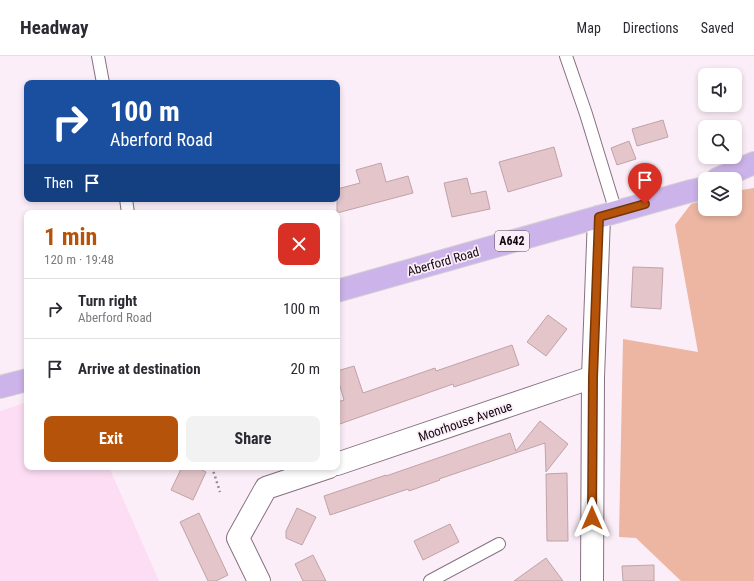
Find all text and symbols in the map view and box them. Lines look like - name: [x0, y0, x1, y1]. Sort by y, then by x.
- text: Headway: [20, 16, 88, 39]
- text: Map: [577, 20, 601, 36]
- text: Directions: [623, 20, 679, 36]
- text: Saved: [701, 20, 734, 36]
- map controls: [698, 68, 742, 216]
- button: sound: [698, 68, 742, 112]
- text: 100 m: [110, 95, 180, 128]
- icon: right: [44, 96, 96, 148]
- button: search: [698, 120, 742, 164]
- text: Aberford Road: [110, 129, 213, 150]
- pin: [628, 163, 662, 204]
- icon: arrive: [634, 169, 656, 191]
- icon: arrive: [81, 172, 103, 194]
- button: layers: [698, 172, 742, 216]
- text: Then: [44, 174, 73, 192]
- text: 1 min: [44, 223, 97, 251]
- button: close: [278, 223, 320, 265]
- road number: A642: [495, 231, 529, 251]
- street label: Aberford Road: [405, 244, 481, 279]
- text: 120 m · 19:48: [44, 252, 114, 267]
- text: Turn right: [78, 292, 137, 310]
- icon: right: [44, 298, 66, 320]
- text: 100 m: [283, 300, 320, 318]
- text: Aberford Road: [78, 310, 152, 325]
- icon: arrive: [44, 358, 66, 380]
- text: Arrive at destination: [78, 360, 201, 378]
- text: 20 m: [290, 360, 320, 378]
- street label: Moorhouse Avenue: [416, 398, 514, 445]
- button: Exit: [44, 416, 178, 462]
- button: Share: [186, 416, 320, 462]
- position arrow: [571, 497, 613, 539]

